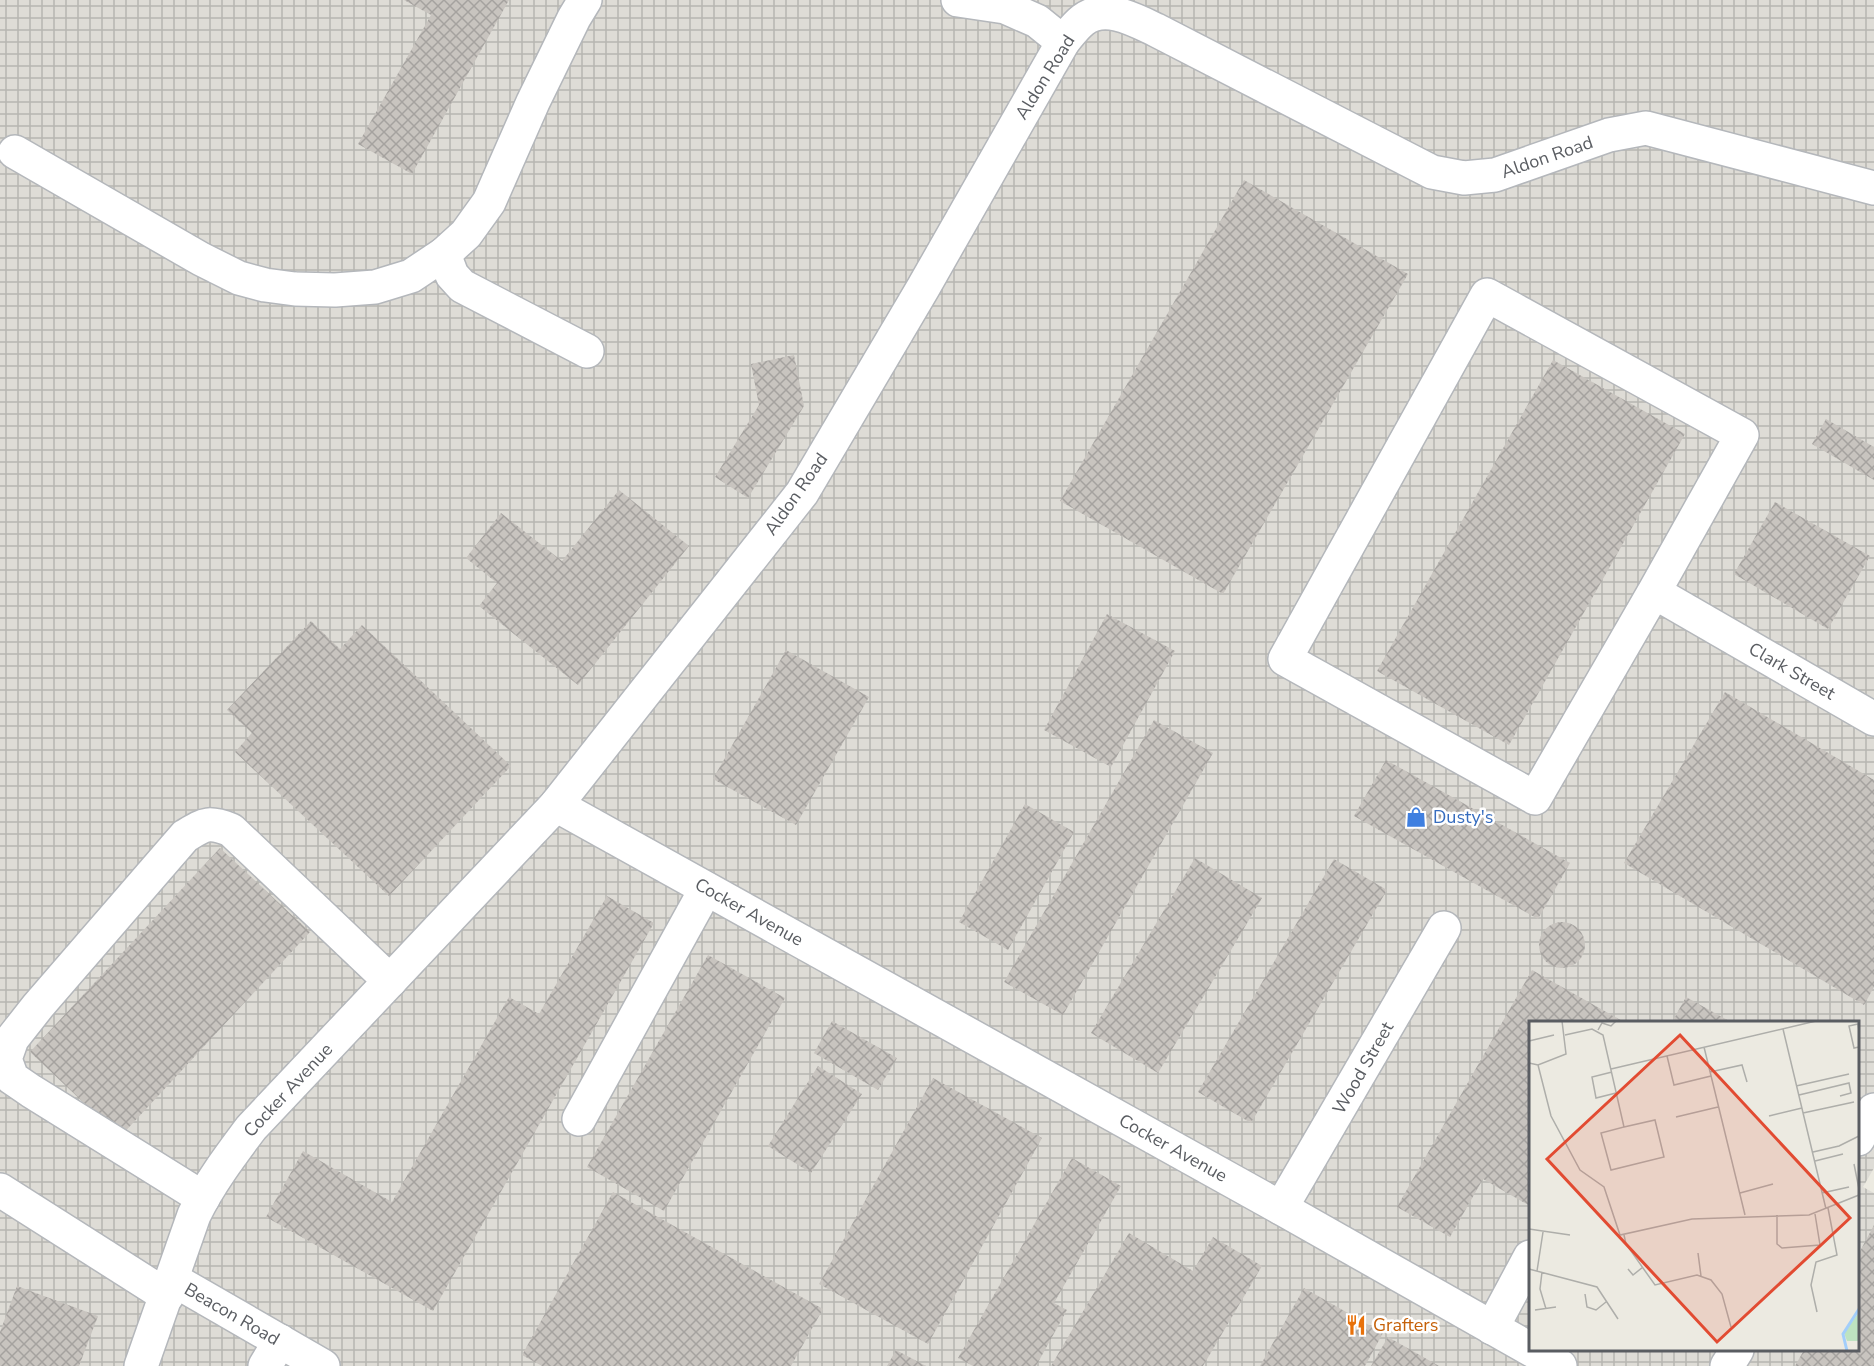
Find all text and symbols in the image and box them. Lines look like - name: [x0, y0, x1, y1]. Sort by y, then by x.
- street label: Aldon Road: [1009, 30, 1081, 124]
- street label: Aldon Road: [1498, 130, 1596, 184]
- street label: Aldon Road: [759, 448, 833, 540]
- street label: Clark Street: [1744, 637, 1840, 706]
- shop icon: Dusty's: [1404, 805, 1428, 829]
- place label: Dusty's: [1433, 805, 1493, 829]
- street label: Cocker Avenue: [690, 872, 808, 952]
- street label: Wood Street: [1327, 1017, 1399, 1119]
- inset map: [1529, 1021, 1859, 1351]
- street label: Cocker Avenue: [238, 1038, 338, 1142]
- street label: Cocker Avenue: [1114, 1108, 1232, 1188]
- street label: Beacon Road: [180, 1277, 284, 1351]
- restaurant icon: Grafters: [1344, 1313, 1368, 1337]
- place label: Grafters: [1373, 1313, 1438, 1337]

